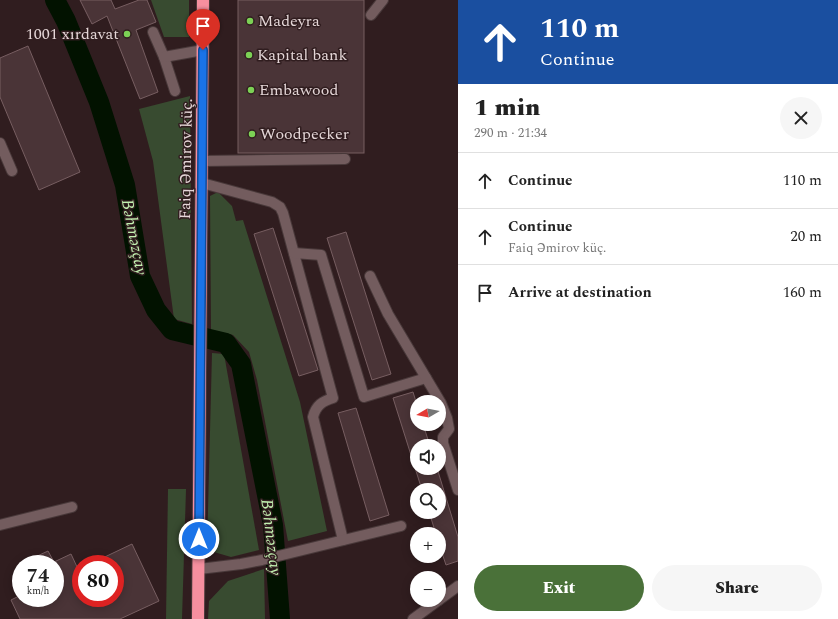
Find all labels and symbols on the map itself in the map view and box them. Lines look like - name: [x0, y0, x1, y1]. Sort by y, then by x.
- pin: [186, 9, 220, 50]
- place label: Madeyra: [258, 9, 320, 33]
- marker: Madeyra: [245, 16, 255, 26]
- place label: 1001 xırdavat: [26, 22, 119, 46]
- marker: 1001 xırdavat: [122, 29, 132, 39]
- place label: Kapital bank: [257, 43, 347, 67]
- marker: Kapital bank: [244, 50, 254, 60]
- place label: Embawood: [259, 78, 338, 102]
- marker: Embawood: [246, 85, 256, 95]
- street label: Faiq Əmirov küç.: [173, 98, 199, 220]
- place label: Woodpecker: [260, 122, 349, 146]
- marker: Woodpecker: [247, 129, 257, 139]
- water label: Bəhməzçay: [114, 197, 154, 278]
- north arrow: [410, 395, 446, 431]
- water label: Bəhməzçay: [253, 497, 289, 577]
- position arrow: [178, 518, 220, 560]
- speed limit sign: 80: [72, 555, 124, 607]

